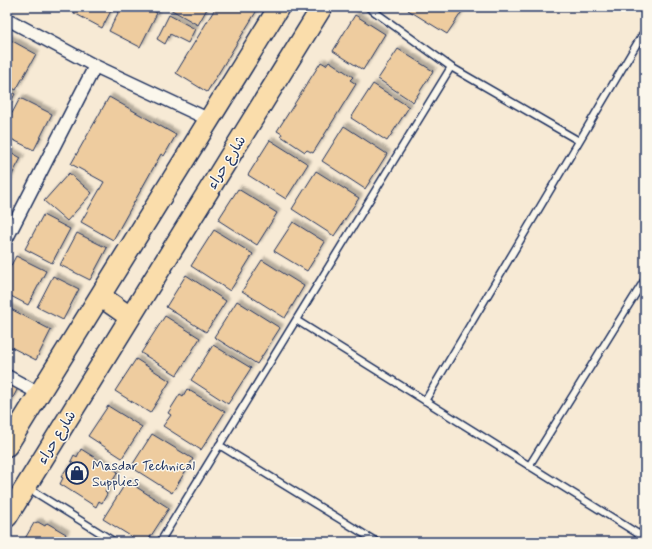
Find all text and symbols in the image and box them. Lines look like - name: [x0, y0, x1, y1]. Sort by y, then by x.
- street label: شارع حراء: [203, 132, 250, 193]
- street label: شارع حراء: [33, 407, 80, 468]
- place label: Masdar Technical Supplies: [92, 457, 195, 491]
- shop icon: Masdar Technical Supplies: [64, 460, 90, 486]

